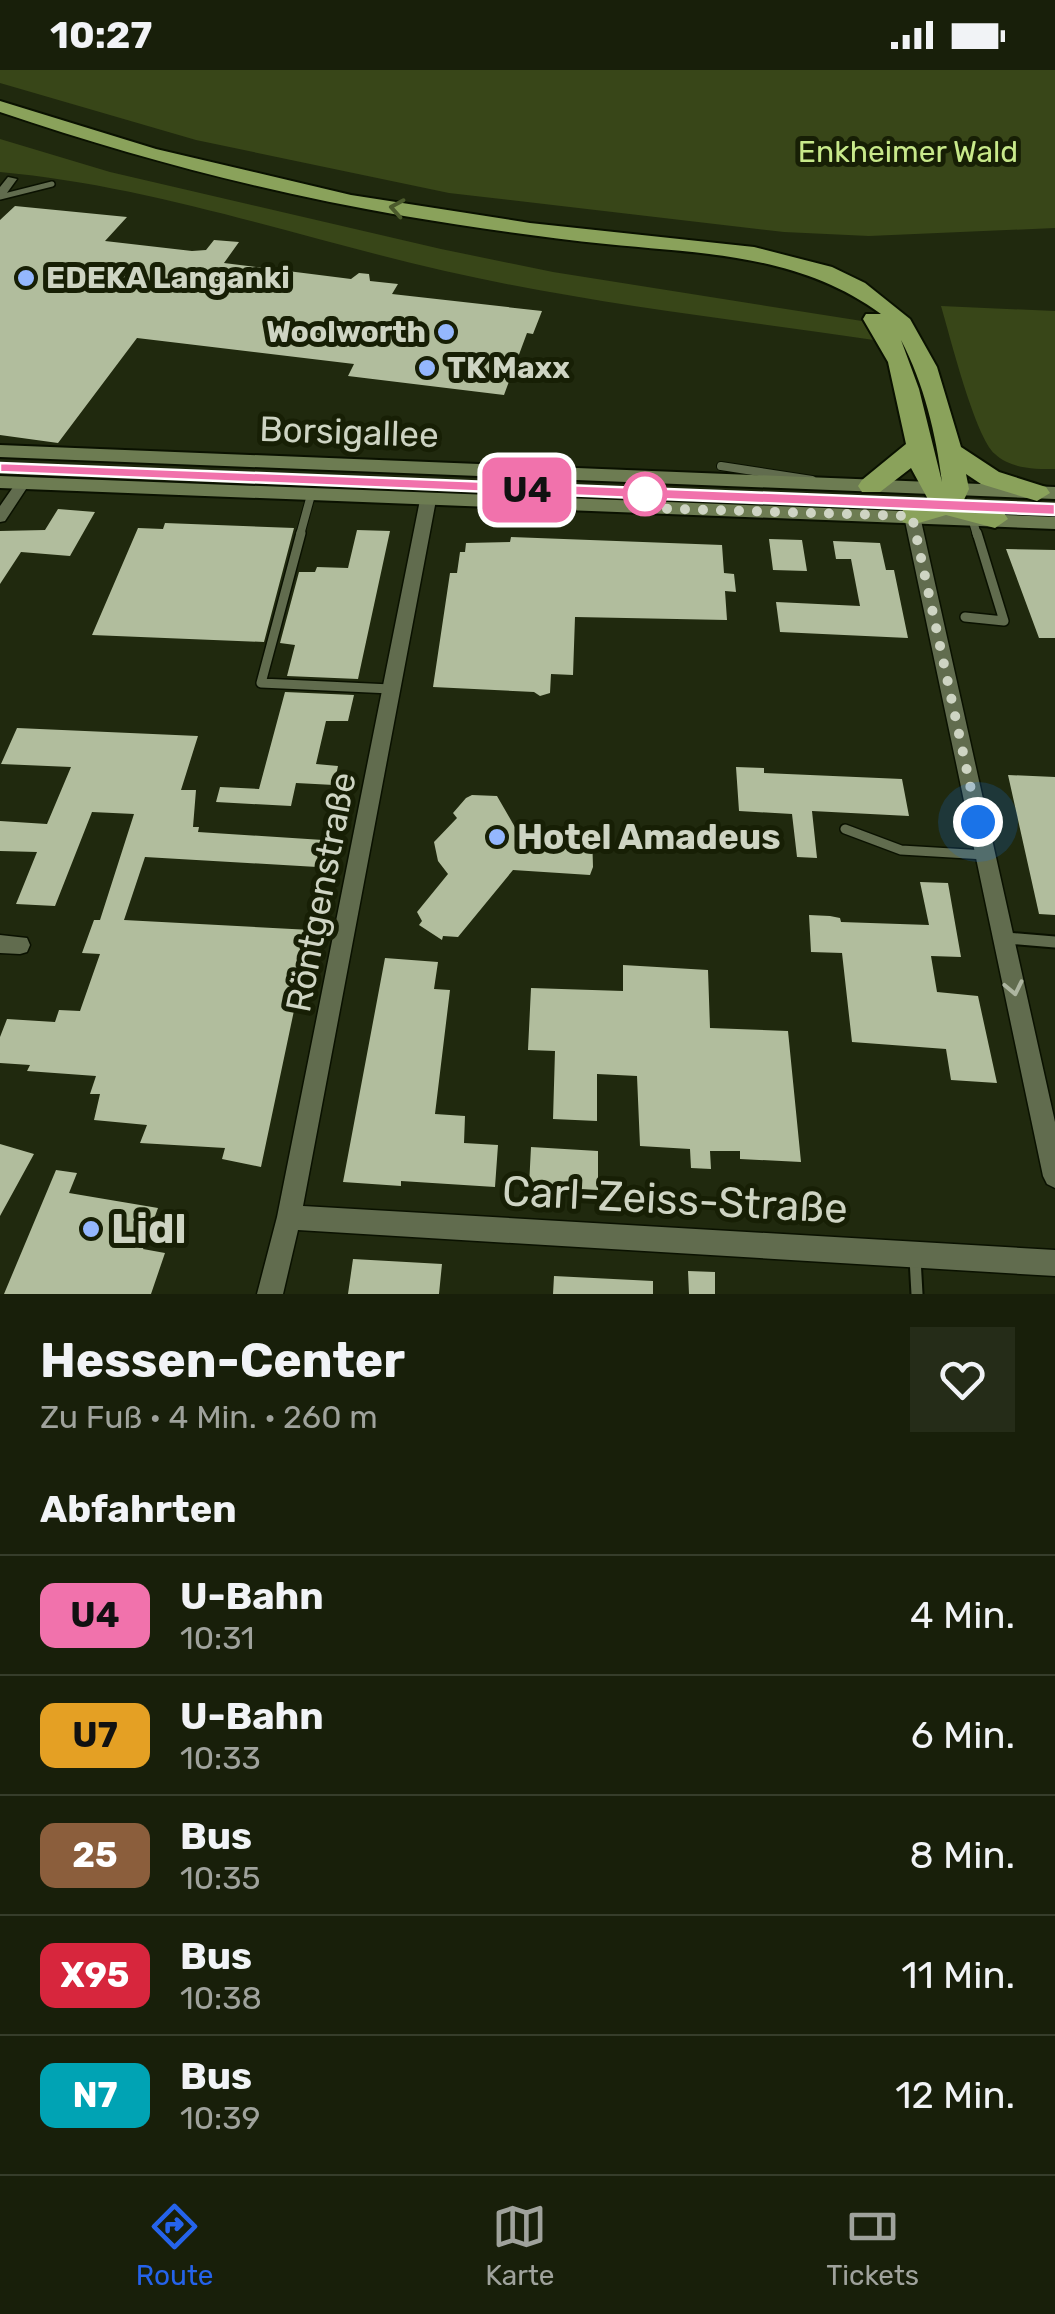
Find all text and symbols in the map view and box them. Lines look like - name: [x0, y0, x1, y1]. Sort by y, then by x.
- text: 10:27: [50, 12, 152, 58]
- park label: Enkheimer Wald: [798, 134, 1018, 170]
- one-way arrow: [388, 199, 405, 220]
- place label: EDEKA Langanki: [46, 260, 290, 296]
- marker: EDEKA Langanki: [15, 267, 37, 289]
- place label: Woolworth: [266, 314, 426, 350]
- marker: Woolworth: [435, 321, 457, 343]
- place label: TK Maxx: [447, 350, 570, 386]
- marker: TK Maxx: [416, 357, 438, 379]
- street label: Borsigallee: [259, 408, 439, 456]
- line badge: U4: [482, 458, 572, 522]
- text: U4: [502, 469, 552, 511]
- unlabelled marker: [624, 473, 666, 515]
- street label: Röntgenstraße: [277, 769, 365, 1015]
- your location: [953, 797, 1003, 847]
- place label: Hotel Amadeus: [517, 816, 781, 858]
- marker: Hotel Amadeus: [486, 826, 508, 848]
- one-way arrow: [1002, 979, 1023, 996]
- street label: Carl-Zeiss-Straße: [501, 1166, 849, 1234]
- place label: Lidl: [111, 1204, 187, 1254]
- marker: Lidl: [80, 1218, 102, 1240]
- button: heart: [910, 1327, 1015, 1432]
- text: Hessen-Center: [40, 1332, 405, 1389]
- text: Zu Fuß · 4 Min. · 260 m: [40, 1398, 378, 1436]
- text: Abfahrten: [40, 1486, 237, 1532]
- text: U-Bahn: [180, 1573, 324, 1619]
- text: 4 Min.: [910, 1592, 1015, 1638]
- text: U4: [70, 1594, 120, 1636]
- text: 10:31: [180, 1619, 255, 1657]
- text: U-Bahn: [180, 1693, 324, 1739]
- text: 6 Min.: [911, 1712, 1015, 1758]
- text: U7: [72, 1714, 118, 1756]
- text: 10:33: [180, 1739, 261, 1777]
- text: Bus: [180, 1813, 252, 1859]
- text: 8 Min.: [910, 1832, 1015, 1878]
- text: 25: [72, 1834, 118, 1876]
- text: 10:35: [180, 1859, 260, 1897]
- text: Bus: [180, 1933, 252, 1979]
- text: 11 Min.: [901, 1952, 1015, 1998]
- text: X95: [61, 1954, 129, 1996]
- text: 10:38: [180, 1979, 262, 2017]
- text: Bus: [180, 2053, 252, 2099]
- text: 12 Min.: [895, 2072, 1015, 2118]
- text: N7: [72, 2074, 118, 2116]
- text: 10:39: [180, 2099, 260, 2137]
- tab: Route: [136, 2199, 214, 2292]
- tab: Karte: [485, 2199, 555, 2292]
- tab: Tickets: [826, 2199, 919, 2292]

